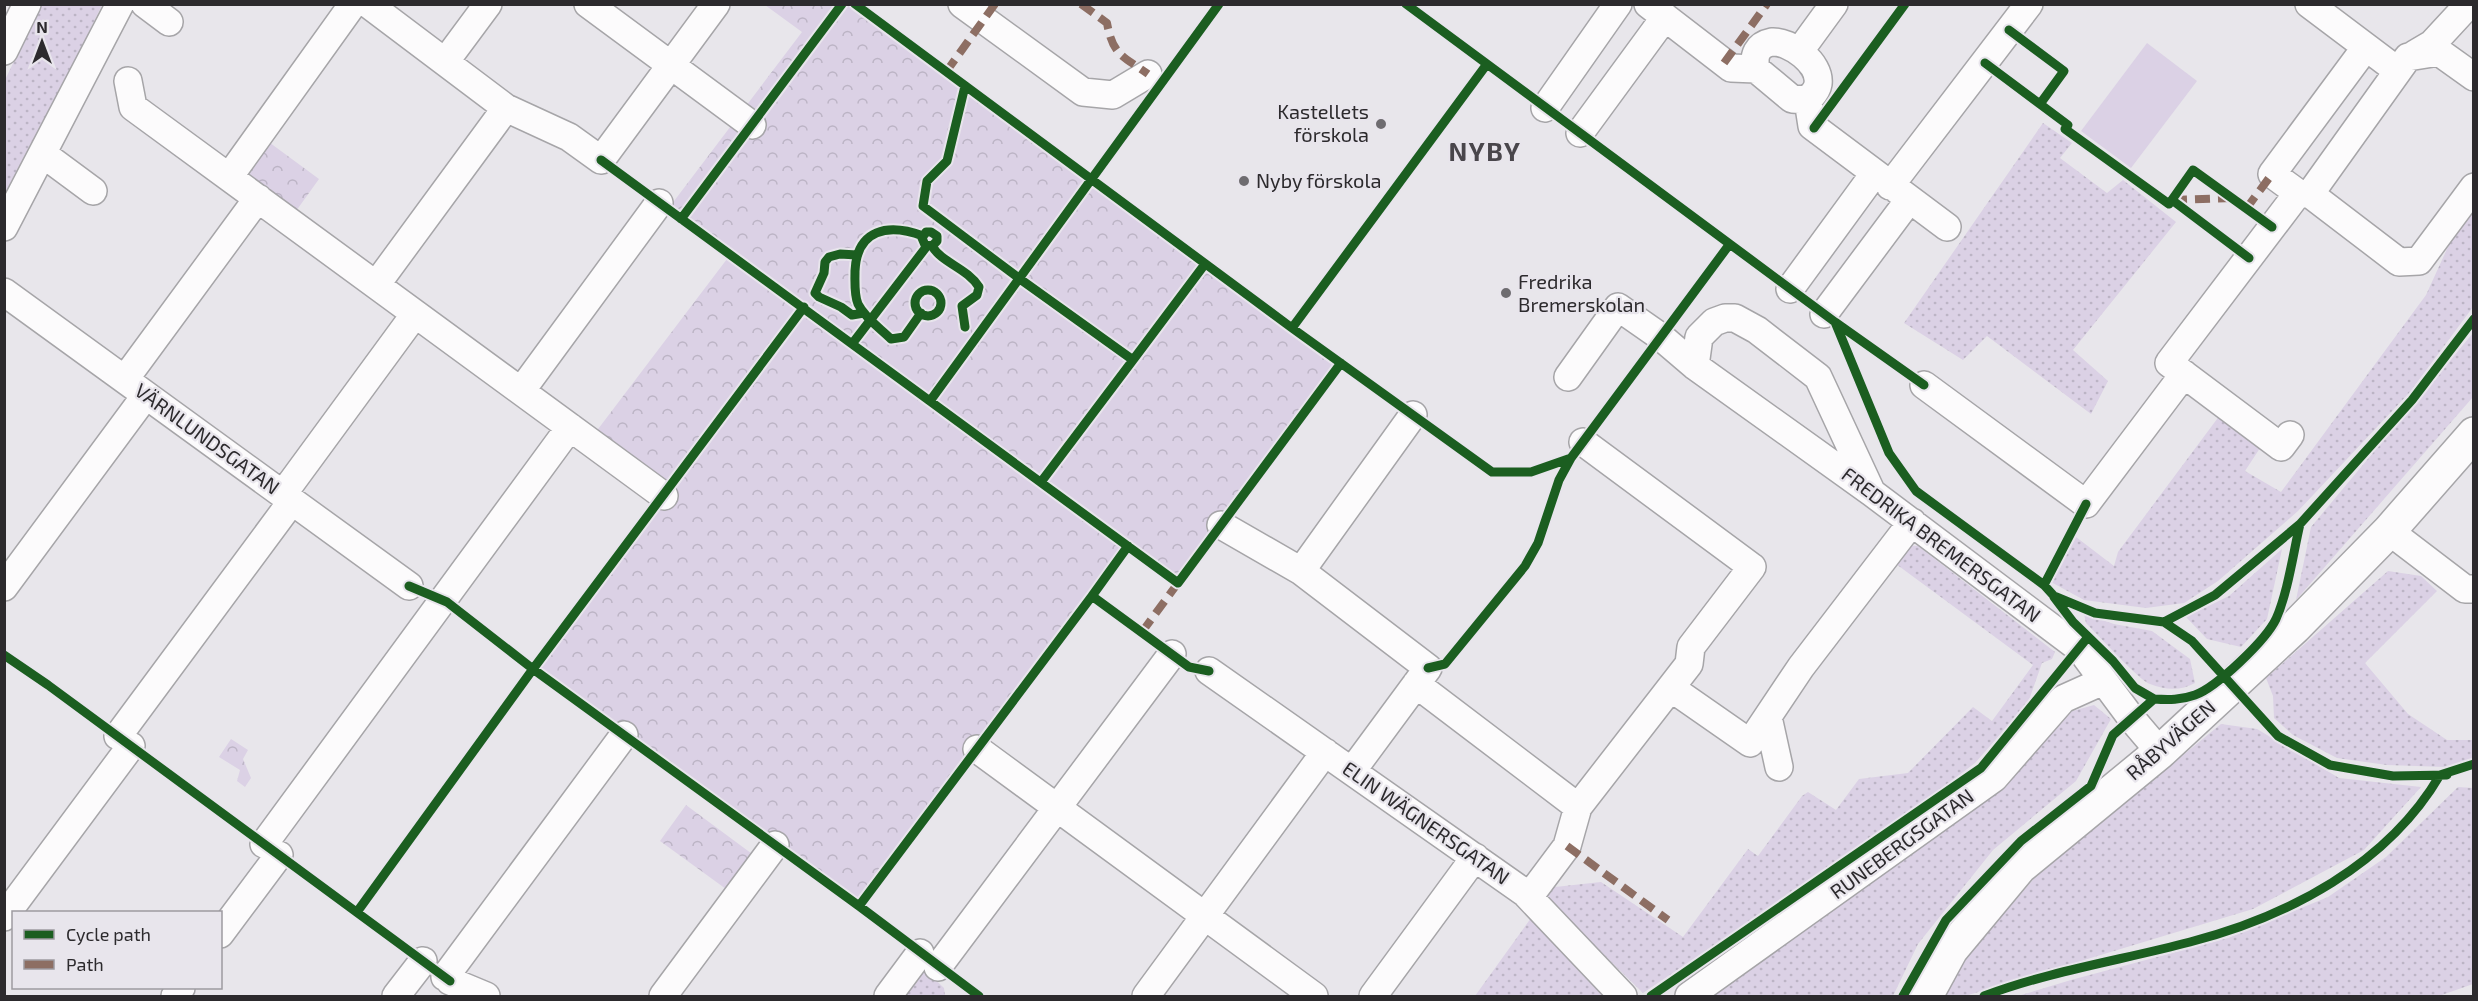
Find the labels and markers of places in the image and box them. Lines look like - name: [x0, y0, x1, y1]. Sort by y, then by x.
- place label: Kastellets förskola: [1277, 99, 1369, 146]
- marker: Kastellets förskola: [1374, 117, 1388, 131]
- place label: Nyby förskola: [1256, 168, 1381, 192]
- marker: Nyby förskola: [1237, 174, 1251, 188]
- place label: Fredrika Bremerskolan: [1518, 269, 1645, 316]
- marker: Fredrika Bremerskolan: [1499, 286, 1513, 300]

